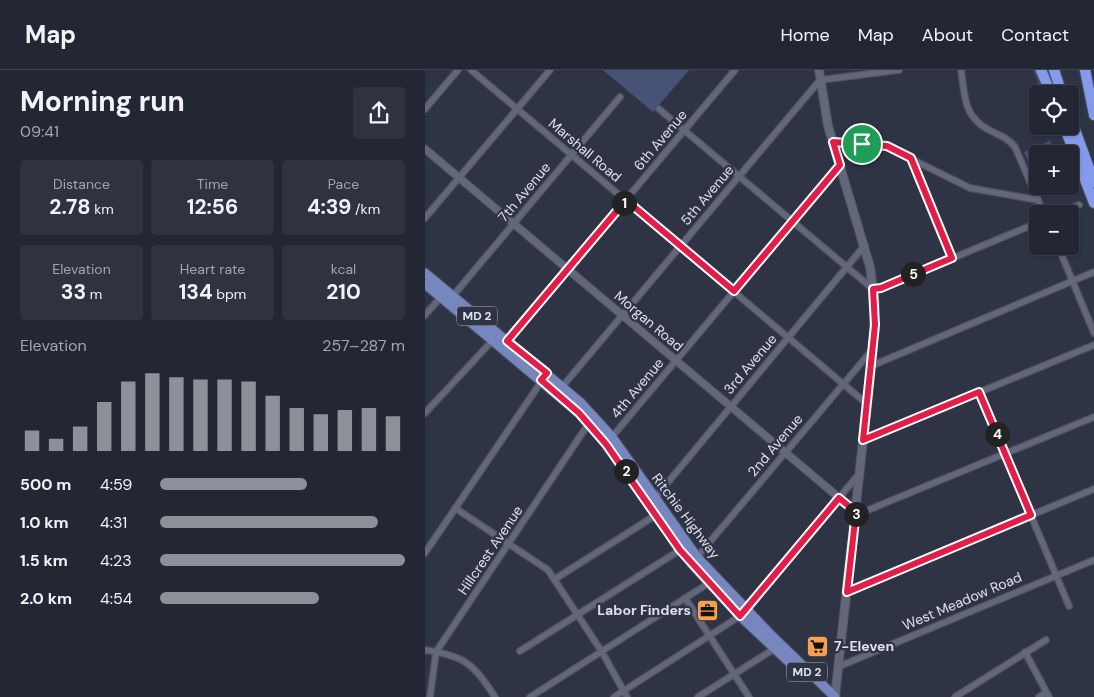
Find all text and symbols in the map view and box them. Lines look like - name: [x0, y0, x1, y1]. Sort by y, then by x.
- text: Map: [25, 19, 76, 50]
- text: Home: [780, 23, 830, 47]
- text: Map: [858, 23, 894, 47]
- text: About: [922, 23, 973, 47]
- text: Contact: [1001, 23, 1069, 47]
- text: Morning run: [20, 83, 185, 120]
- map controls: [1029, 85, 1079, 255]
- button: locate: [1029, 85, 1079, 135]
- button: share: [353, 87, 405, 139]
- street label: 6th Avenue: [629, 106, 691, 174]
- street label: Marshall Road: [545, 114, 625, 186]
- text: 09:41: [20, 121, 59, 142]
- pin: [841, 123, 883, 165]
- icon: arrive: [848, 130, 876, 158]
- button: +: [1029, 145, 1079, 195]
- street label: 7th Avenue: [494, 158, 554, 225]
- street label: 5th Avenue: [677, 161, 738, 229]
- text: Distance: [53, 175, 110, 193]
- text: Time: [197, 175, 228, 193]
- text: Pace: [328, 175, 359, 193]
- pin: 1: [611, 190, 637, 216]
- text: 2.78: [49, 193, 90, 221]
- text: 12:56: [187, 193, 238, 221]
- text: 4:39: [307, 193, 351, 221]
- text: 1: [622, 194, 627, 212]
- text: km: [90, 200, 114, 218]
- text: /km: [351, 200, 380, 218]
- button: −: [1029, 205, 1079, 255]
- text: Elevation: [52, 260, 111, 278]
- text: Heart rate: [180, 260, 245, 278]
- text: kcal: [331, 260, 356, 278]
- pin: 5: [901, 262, 925, 286]
- text: 5: [909, 265, 918, 283]
- text: 33: [61, 278, 86, 306]
- text: 134: [179, 278, 213, 306]
- text: 210: [326, 278, 361, 306]
- text: m: [86, 285, 102, 303]
- text: bpm: [213, 285, 246, 303]
- street label: Morgan Road: [611, 287, 687, 355]
- road number: MD 2: [457, 307, 497, 326]
- street label: 3rd Avenue: [720, 330, 780, 398]
- text: Elevation: [20, 335, 87, 356]
- text: 257–287 m: [322, 335, 405, 356]
- street label: 4th Avenue: [607, 354, 667, 422]
- street label: 2nd Avenue: [744, 410, 806, 480]
- pin: 4: [985, 422, 1009, 446]
- text: 4: [993, 425, 1002, 443]
- pin: 2: [613, 458, 639, 484]
- text: 2: [622, 462, 631, 480]
- street label: Ritchie Highway: [648, 470, 724, 562]
- text: 500 m: [20, 474, 71, 495]
- text: 4:59: [100, 474, 132, 495]
- street label: Hillcrest Avenue: [454, 502, 526, 598]
- pin: 3: [843, 502, 869, 526]
- text: 3: [852, 505, 861, 523]
- text: 1.0 km: [20, 512, 69, 533]
- text: 4:31: [100, 512, 127, 533]
- text: 1.5 km: [20, 550, 68, 571]
- text: 4:23: [100, 550, 132, 571]
- street label: West Meadow Road: [900, 568, 1024, 634]
- text: 2.0 km: [20, 588, 72, 609]
- text: 4:54: [100, 588, 132, 609]
- office icon: Labor Finders: [695, 598, 719, 622]
- place label: Labor Finders: [597, 601, 691, 619]
- supermarket icon: 7-Eleven: [806, 634, 830, 658]
- place label: 7-Eleven: [834, 637, 894, 655]
- road number: MD 2: [787, 662, 827, 682]

